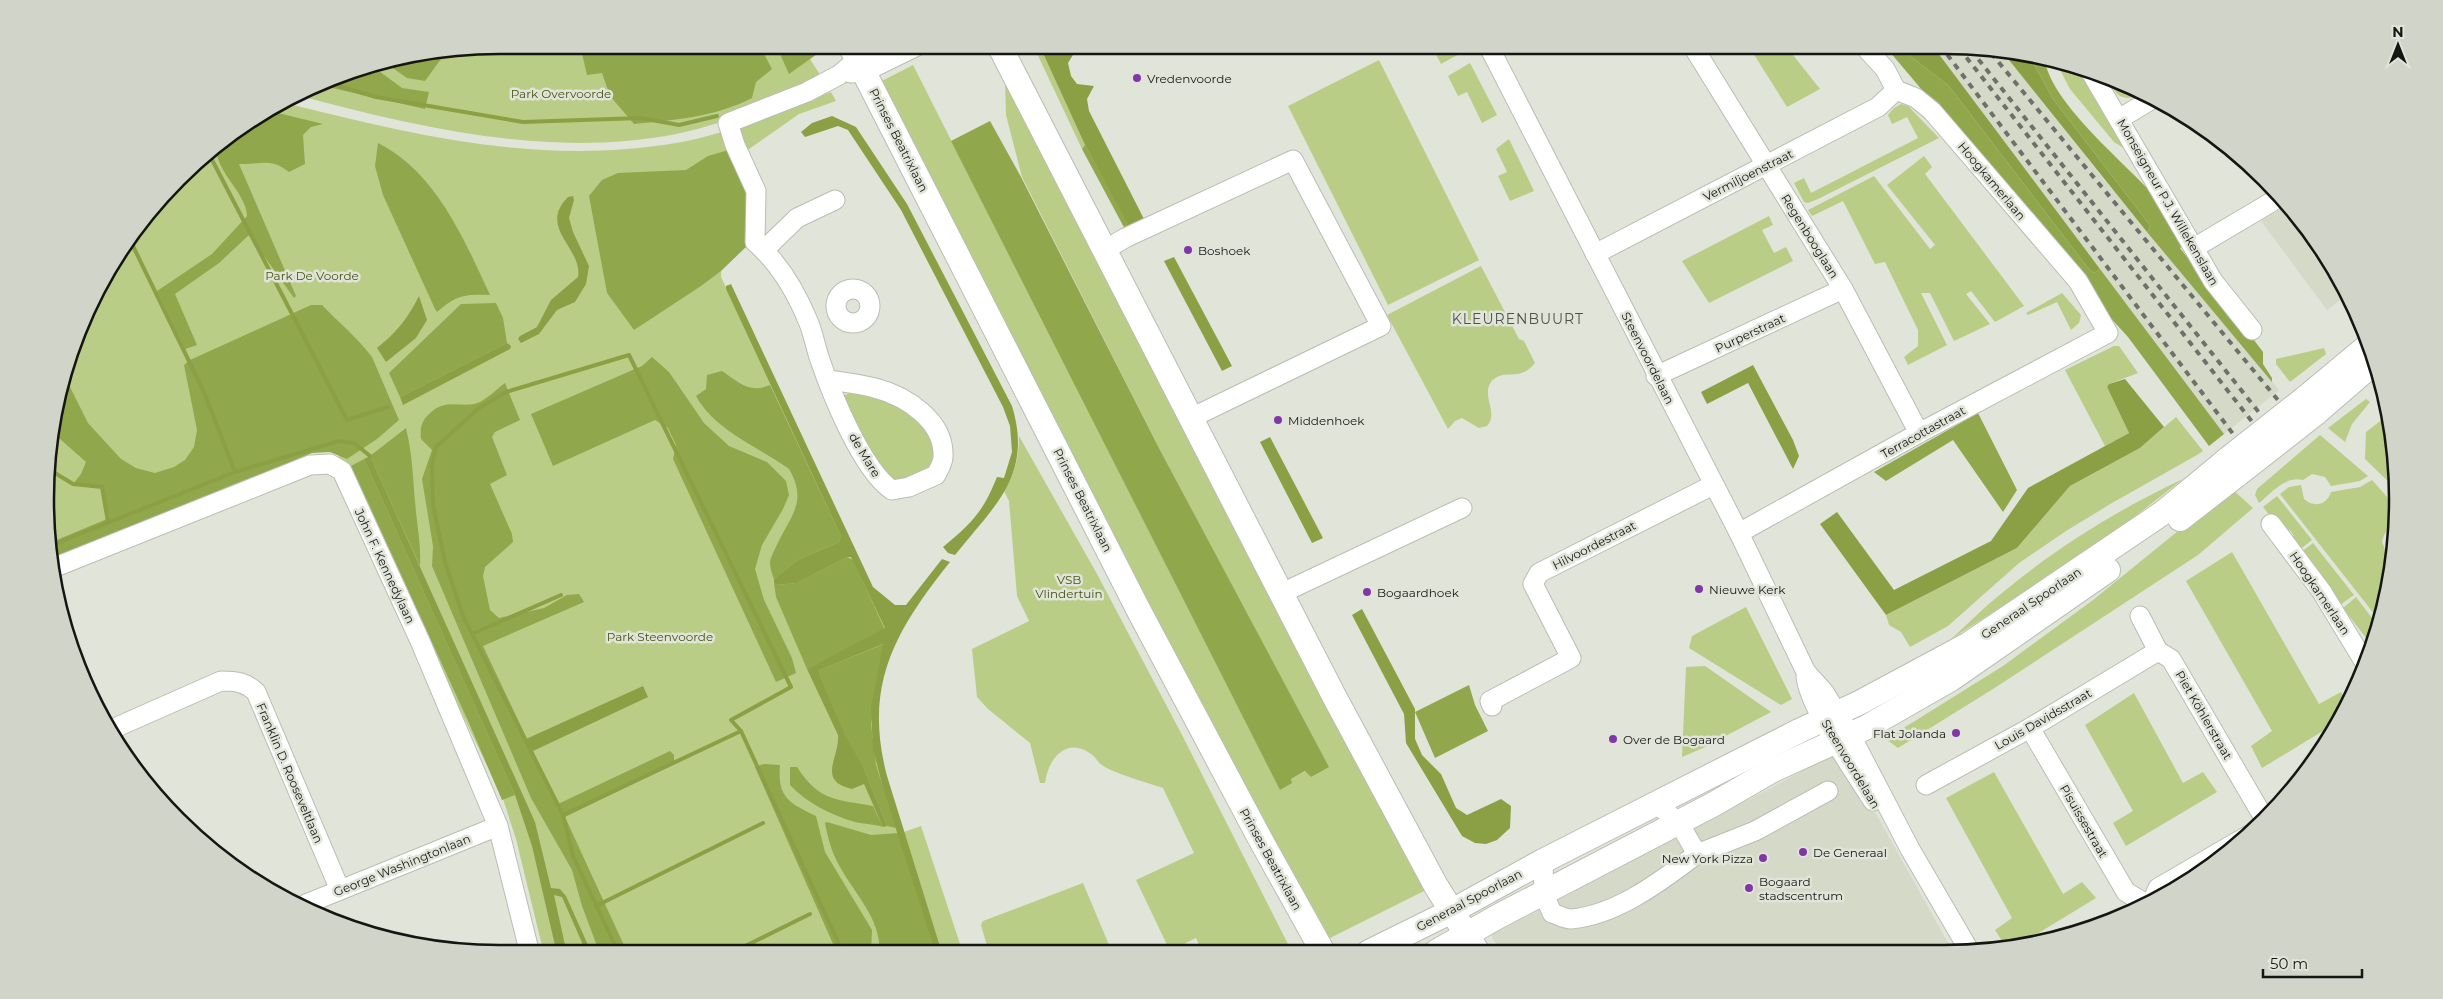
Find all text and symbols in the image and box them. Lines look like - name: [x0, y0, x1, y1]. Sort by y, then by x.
- north arrow: [2373, 20, 2423, 70]
- text: N: [2392, 23, 2404, 41]
- place label: Vredenvoorde: [1147, 71, 1232, 86]
- marker: Vredenvoorde: [1131, 72, 1143, 84]
- park label: Park Overvoorde: [511, 86, 611, 101]
- street label: Prinses Beatrixlaan: [866, 86, 932, 194]
- street label: Monseigneur P.J. Willekenslaan: [2114, 116, 2222, 288]
- street label: Hoogkamerlaan: [1955, 139, 2029, 223]
- street label: Vermiljoenstraat: [1700, 146, 1796, 204]
- street label: Regenbooglaan: [1778, 191, 1842, 281]
- place label: Boshoek: [1198, 243, 1251, 258]
- marker: Boshoek: [1182, 244, 1194, 256]
- park label: Park De Voorde: [265, 268, 359, 283]
- street label: Steenvoordelaan: [1618, 309, 1678, 407]
- district label: KLEURENBUURT: [1452, 310, 1584, 328]
- street label: Purperstraat: [1713, 310, 1788, 356]
- street label: Terracottastraat: [1878, 403, 1968, 461]
- place label: Middenhoek: [1288, 413, 1365, 428]
- marker: Middenhoek: [1272, 414, 1284, 426]
- street label: de Mare: [846, 430, 884, 480]
- street label: Prinses Beatrixlaan: [1050, 446, 1116, 554]
- street label: John F. Kennedylaan: [351, 505, 418, 626]
- street label: Hilvoordestraat: [1550, 517, 1638, 573]
- street label: Hoogkamerlaan: [2287, 548, 2353, 638]
- street label: Generaal Spoorlaan: [1978, 564, 2084, 642]
- park label: VSB Vlindertuin: [1035, 572, 1103, 601]
- place label: Nieuwe Kerk: [1709, 582, 1786, 597]
- marker: Nieuwe Kerk: [1693, 583, 1705, 595]
- place label: Bogaardhoek: [1377, 585, 1460, 600]
- marker: Bogaardhoek: [1361, 586, 1373, 598]
- park label: Park Steenvoorde: [607, 629, 713, 644]
- street label: Piet Köhlerstraat: [2172, 668, 2236, 762]
- street label: Louis Davidsstraat: [1992, 685, 2094, 753]
- street label: Franklin D. Rooseveltlaan: [254, 701, 326, 845]
- street label: Steenvoordelaan: [1818, 717, 1884, 811]
- place label: Flat Jolanda: [1873, 726, 1946, 741]
- marker: Flat Jolanda: [1950, 727, 1962, 739]
- place label: Over de Bogaard: [1623, 732, 1725, 747]
- marker: Over de Bogaard: [1607, 733, 1619, 745]
- street label: Pisuissestraat: [2057, 782, 2111, 860]
- street label: Prinses Beatrixlaan: [1237, 805, 1305, 913]
- street label: George Washingtonlaan: [331, 831, 473, 899]
- place label: De Generaal: [1813, 845, 1887, 860]
- marker: De Generaal: [1797, 846, 1809, 858]
- place label: New York Pizza: [1662, 851, 1753, 866]
- marker: New York Pizza: [1757, 852, 1769, 864]
- street label: Generaal Spoorlaan: [1414, 866, 1524, 934]
- place label: Bogaard stadscentrum: [1759, 874, 1843, 903]
- marker: Bogaard stadscentrum: [1743, 882, 1755, 894]
- scale bar: [2263, 946, 2362, 978]
- text: 50 m: [2270, 954, 2308, 973]

